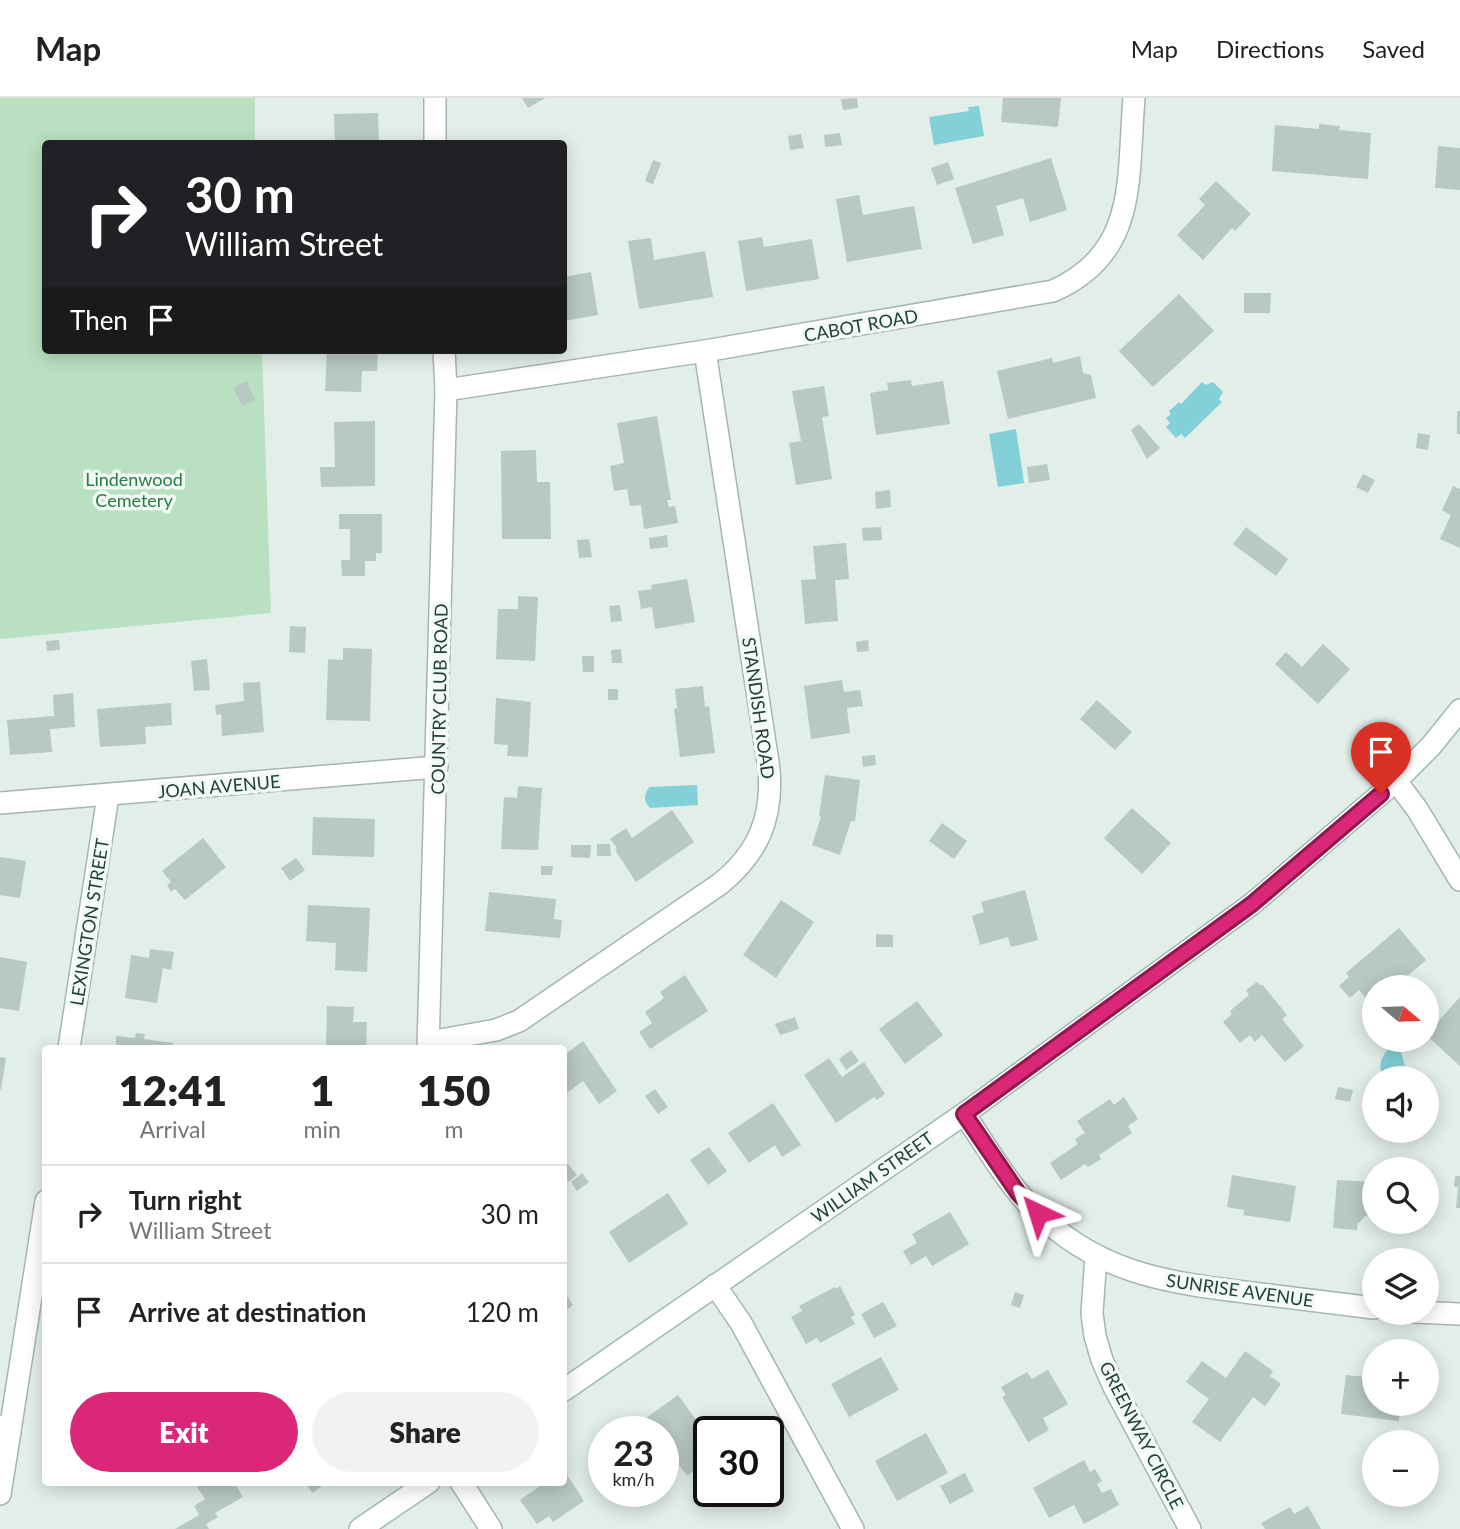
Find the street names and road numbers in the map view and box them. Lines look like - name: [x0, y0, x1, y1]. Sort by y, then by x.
- street label: CABOT ROAD: [802, 304, 920, 346]
- street label: COUNTRY CLUB ROAD: [426, 603, 452, 795]
- street label: STANDISH ROAD: [738, 636, 780, 780]
- street label: JOAN AVENUE: [157, 770, 281, 802]
- street label: LEXINGTON STREET: [65, 836, 113, 1007]
- street label: WILLIAM STREET: [807, 1127, 938, 1227]
- street label: SUNRISE AVENUE: [1165, 1269, 1315, 1311]
- street label: GREENWAY CIRCLE: [1095, 1357, 1189, 1513]

